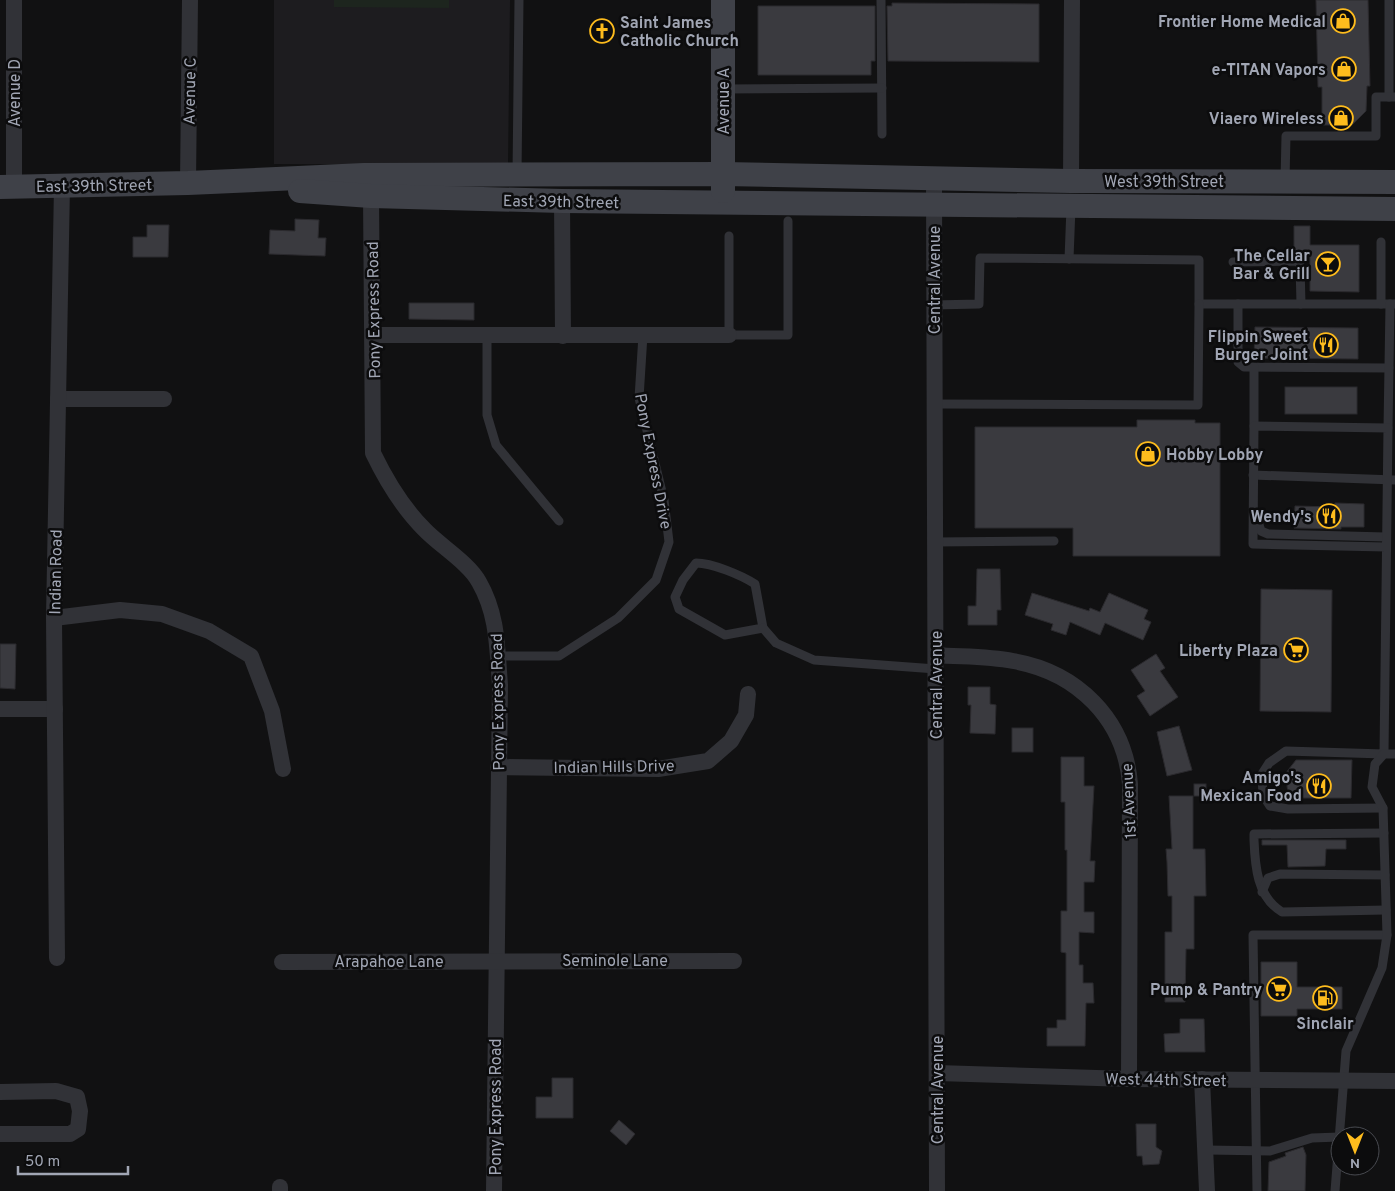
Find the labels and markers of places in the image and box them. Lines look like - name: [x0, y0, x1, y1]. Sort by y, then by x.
- shop icon: Frontier Home Medical: [1330, 8, 1356, 34]
- place label: Frontier Home Medical: [1158, 13, 1326, 33]
- place label: Saint James Catholic Church: [620, 14, 739, 52]
- church icon: Saint James Catholic Church: [589, 18, 615, 44]
- shop icon: e-TITAN Vapors: [1331, 56, 1357, 82]
- place label: e-TITAN Vapors: [1211, 61, 1326, 81]
- shop icon: Viaero Wireless: [1328, 105, 1354, 131]
- place label: Viaero Wireless: [1209, 110, 1324, 130]
- place label: The Cellar Bar & Grill: [1232, 247, 1310, 285]
- bar icon: The Cellar Bar & Grill: [1315, 251, 1341, 277]
- place label: Flippin Sweet Burger Joint: [1208, 328, 1308, 366]
- restaurant icon: Flippin Sweet Burger Joint: [1313, 332, 1339, 358]
- shop icon: Hobby Lobby: [1135, 441, 1161, 467]
- place label: Hobby Lobby: [1166, 446, 1263, 466]
- restaurant icon: Wendy's: [1316, 503, 1342, 529]
- place label: Wendy's: [1251, 508, 1312, 528]
- supermarket icon: Liberty Plaza: [1283, 637, 1309, 663]
- place label: Liberty Plaza: [1179, 642, 1278, 662]
- place label: Amigo's Mexican Food: [1200, 769, 1302, 807]
- restaurant icon: Amigo's Mexican Food: [1306, 773, 1332, 799]
- supermarket icon: Pump & Pantry: [1266, 976, 1292, 1002]
- place label: Pump & Pantry: [1150, 981, 1262, 1001]
- fuel station icon: Sinclair: [1312, 985, 1338, 1011]
- place label: Sinclair: [1296, 1015, 1354, 1035]

